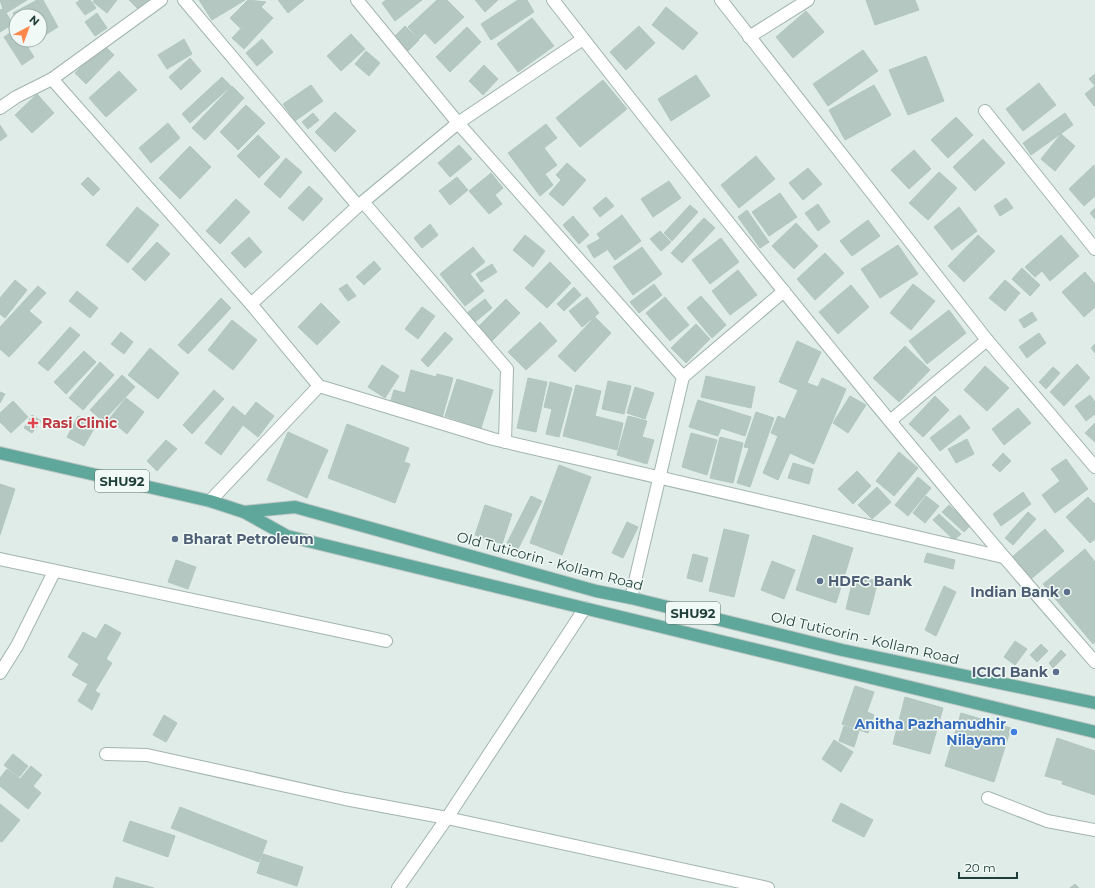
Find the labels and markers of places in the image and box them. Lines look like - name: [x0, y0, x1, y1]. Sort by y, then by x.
- place label: Rasi Clinic: [42, 414, 118, 432]
- marker: Rasi Clinic: [27, 417, 39, 429]
- place label: Bharat Petroleum: [183, 530, 314, 548]
- marker: Bharat Petroleum: [170, 534, 180, 544]
- place label: HDFC Bank: [828, 572, 913, 590]
- marker: HDFC Bank: [815, 576, 825, 586]
- place label: Indian Bank: [970, 583, 1060, 601]
- marker: Indian Bank: [1062, 587, 1072, 597]
- place label: ICICI Bank: [972, 663, 1049, 681]
- marker: ICICI Bank: [1051, 667, 1061, 677]
- place label: Anitha Pazhamudhir Nilayam: [854, 715, 1006, 749]
- marker: Anitha Pazhamudhir Nilayam: [1009, 727, 1019, 737]

